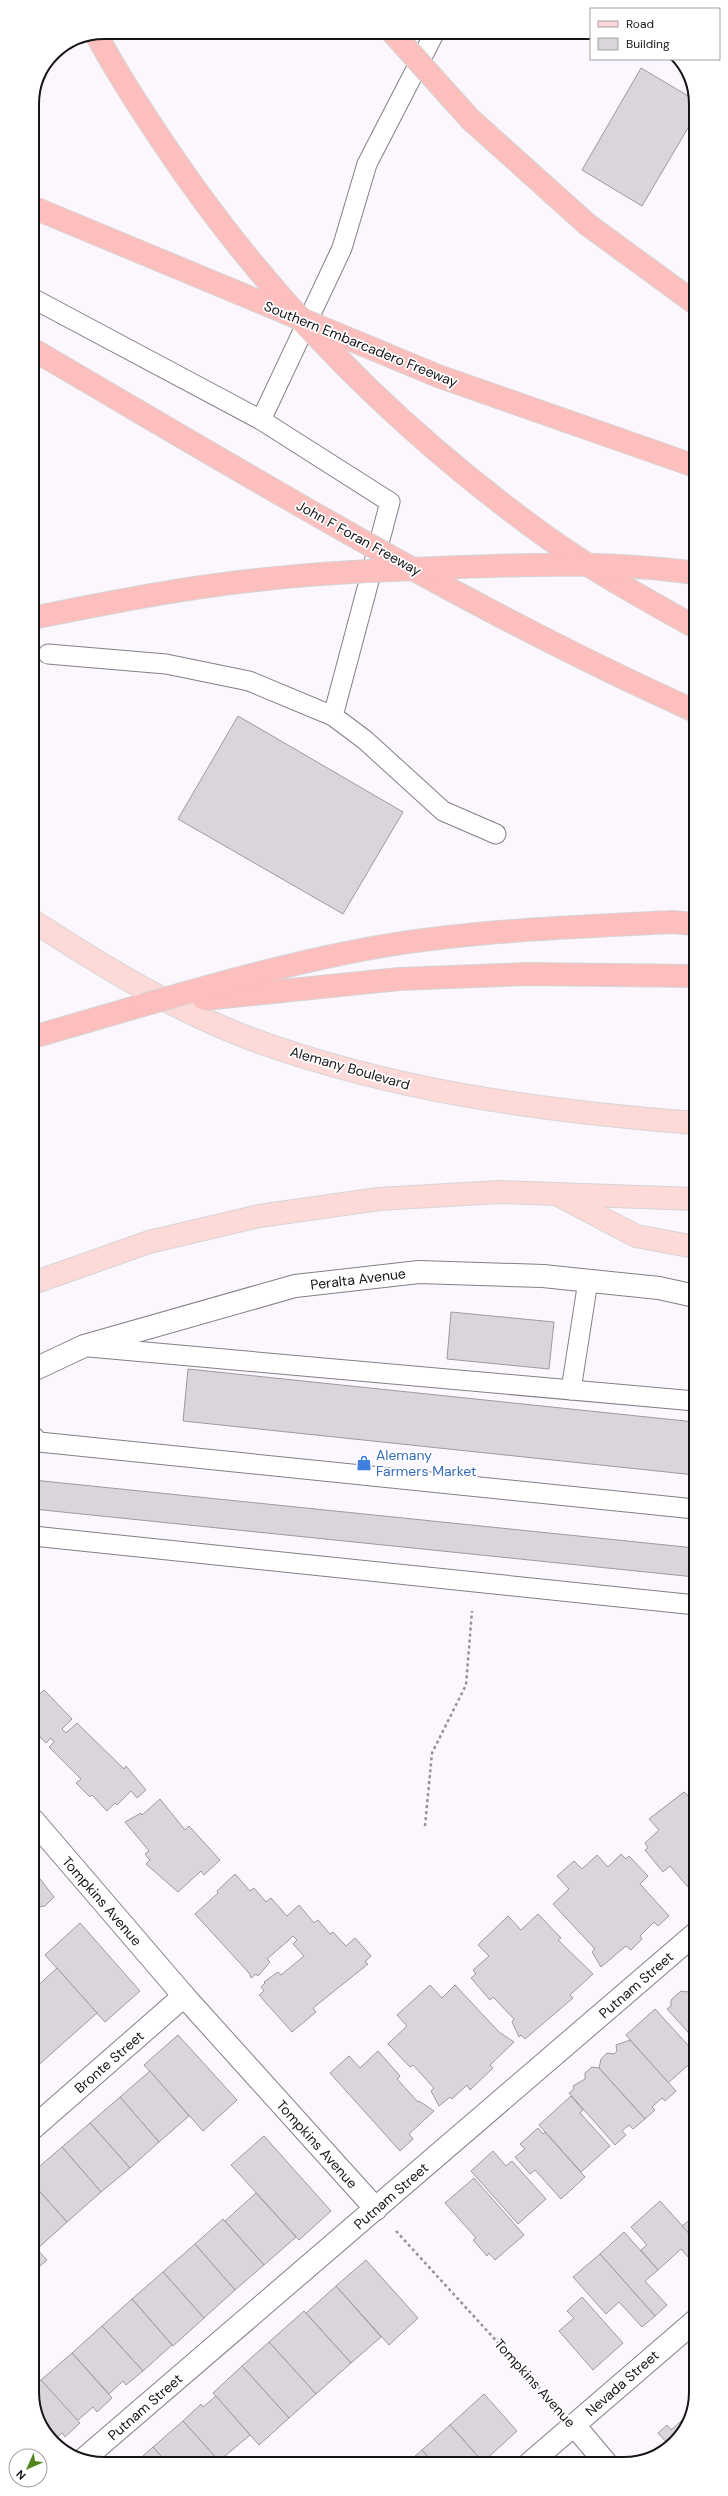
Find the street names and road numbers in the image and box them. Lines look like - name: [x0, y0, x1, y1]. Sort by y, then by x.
- street label: Southern Embarcadero Freeway: [261, 297, 461, 391]
- street label: John F Foran Freeway: [293, 496, 425, 580]
- street label: Alemany Boulevard: [288, 1042, 412, 1094]
- street label: Peralta Avenue: [309, 1264, 407, 1294]
- street label: Tompkins Avenue: [58, 1852, 146, 1950]
- street label: Putnam Street: [595, 1948, 677, 2022]
- street label: Bronte Street: [71, 2027, 147, 2097]
- street label: Tompkins Avenue: [273, 2096, 361, 2192]
- street label: Putnam Street: [350, 2159, 432, 2233]
- street label: Tompkins Avenue: [491, 2335, 579, 2431]
- street label: Nevada Street: [581, 2346, 663, 2420]
- street label: Putnam Street: [104, 2370, 186, 2444]

